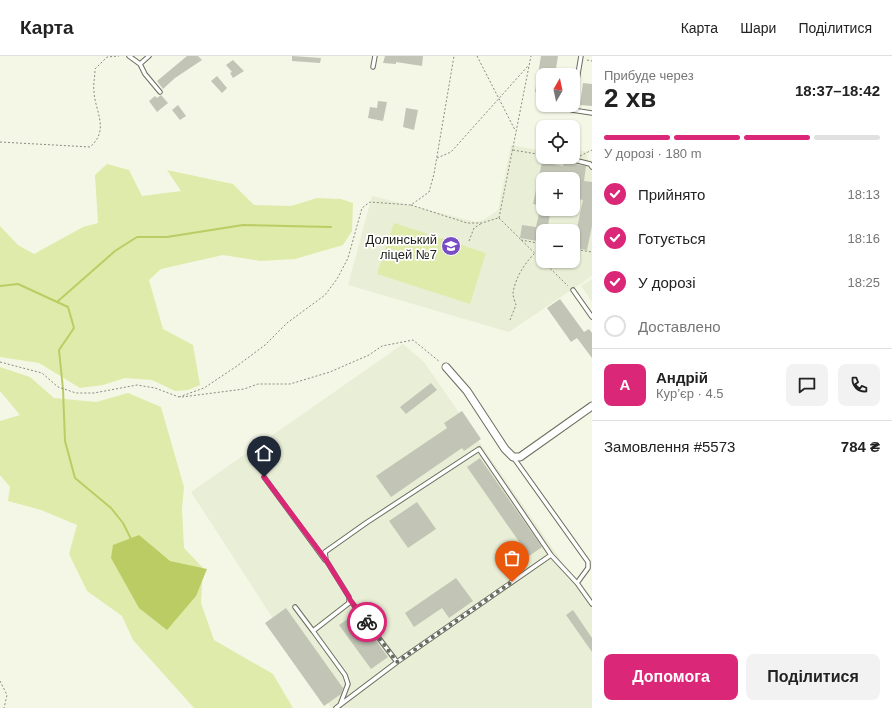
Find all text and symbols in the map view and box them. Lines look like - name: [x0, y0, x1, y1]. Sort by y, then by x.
- text: Карта: [20, 17, 74, 38]
- text: Карта: [681, 20, 718, 36]
- text: Шари: [740, 20, 776, 36]
- text: Поділитися: [798, 20, 872, 36]
- north arrow: [536, 68, 580, 112]
- map controls: [536, 68, 580, 268]
- text: Прибуде через: [604, 68, 694, 83]
- text: 18:37–18:42: [795, 82, 880, 99]
- text: 2 хв: [604, 83, 656, 113]
- button: locate: [536, 120, 580, 164]
- text: У дорозі · 180 m: [604, 146, 702, 161]
- button: +: [536, 172, 580, 216]
- icon: check: [604, 183, 626, 205]
- text: Прийнято: [638, 186, 705, 203]
- text: 18:13: [847, 187, 880, 202]
- button: −: [536, 224, 580, 268]
- icon: check: [604, 227, 626, 249]
- text: Готується: [638, 230, 706, 247]
- text: 18:16: [847, 231, 880, 246]
- place label: Долинський ліцей №7: [366, 232, 437, 262]
- school or university icon: Долинський ліцей №7: [440, 235, 462, 257]
- icon: check: [604, 271, 626, 293]
- text: У дорозі: [638, 274, 696, 291]
- text: 18:25: [847, 275, 880, 290]
- text: Доставлено: [638, 318, 721, 335]
- button: chat: [786, 364, 828, 406]
- button: phone: [838, 364, 880, 406]
- text: Андрій: [656, 369, 708, 386]
- text: А: [620, 376, 630, 393]
- text: Кур’єр · 4.5: [656, 386, 724, 401]
- pin: [247, 436, 281, 477]
- text: Замовлення #5573: [604, 438, 735, 455]
- text: 784 ₴: [841, 438, 880, 455]
- icon: home: [253, 442, 275, 464]
- pin: [495, 541, 529, 582]
- icon: bag: [501, 547, 523, 569]
- courier: [347, 602, 387, 642]
- icon: bike: [356, 611, 378, 633]
- button: Допомога: [604, 654, 738, 700]
- button: Поділитися: [746, 654, 880, 700]

